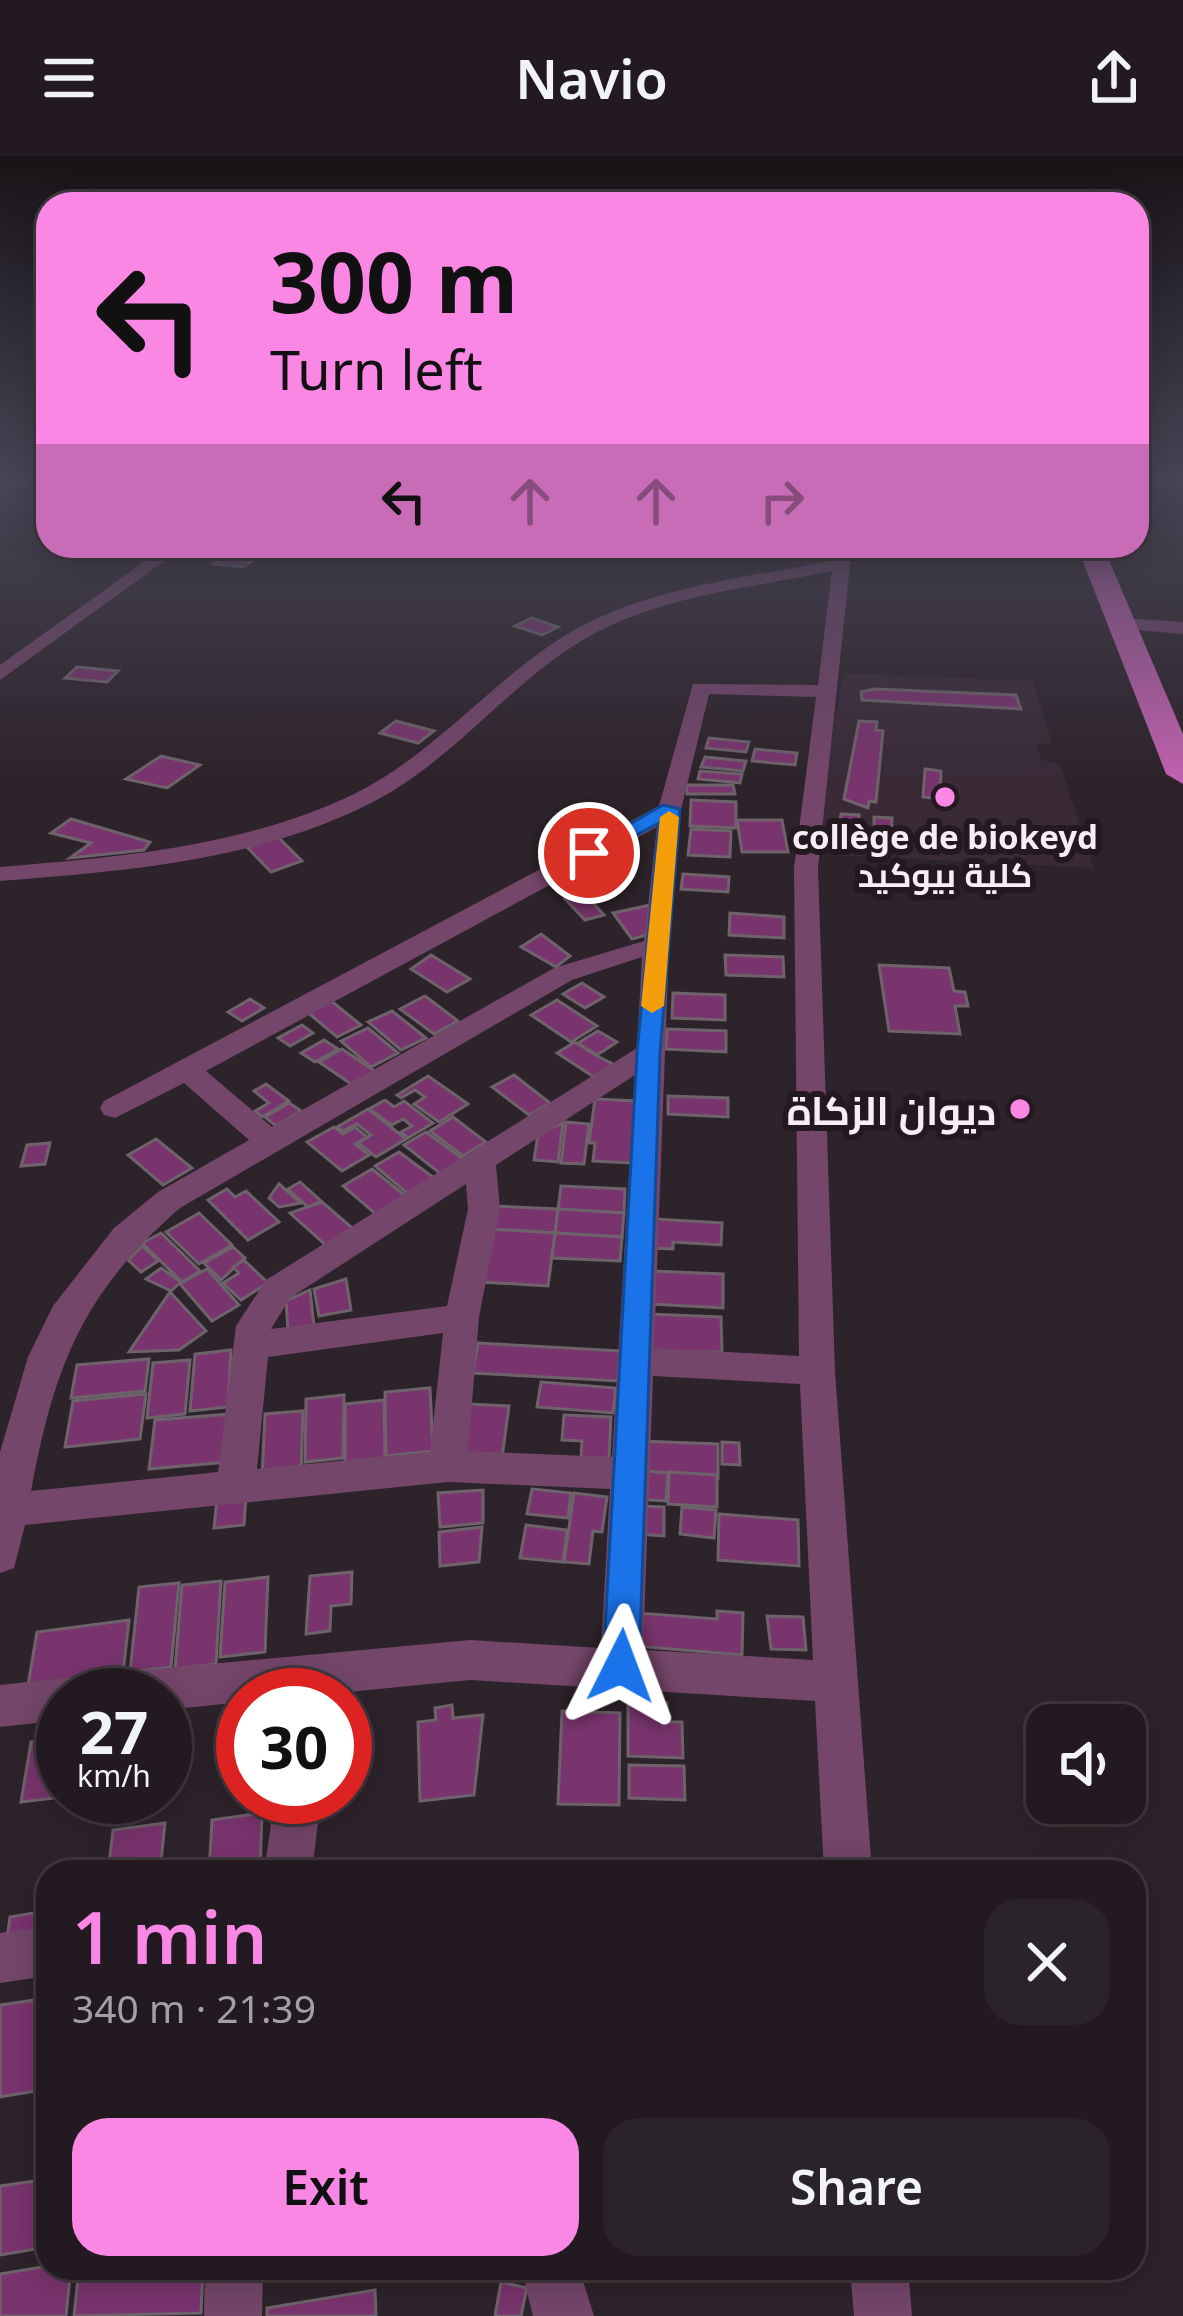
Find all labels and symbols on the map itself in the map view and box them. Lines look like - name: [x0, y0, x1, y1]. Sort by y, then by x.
- marker: collège de biokeyd كلية بيوكيد: [932, 784, 958, 810]
- pin: [538, 802, 640, 904]
- place label: collège de biokeyd كلية بيوكيد: [792, 814, 1098, 897]
- place label: ديوان الزكاة: [787, 1083, 996, 1136]
- marker: ديوان الزكاة: [1007, 1096, 1033, 1122]
- position arrow: [558, 1603, 684, 1729]
- speed limit sign: 30: [216, 1668, 372, 1824]

